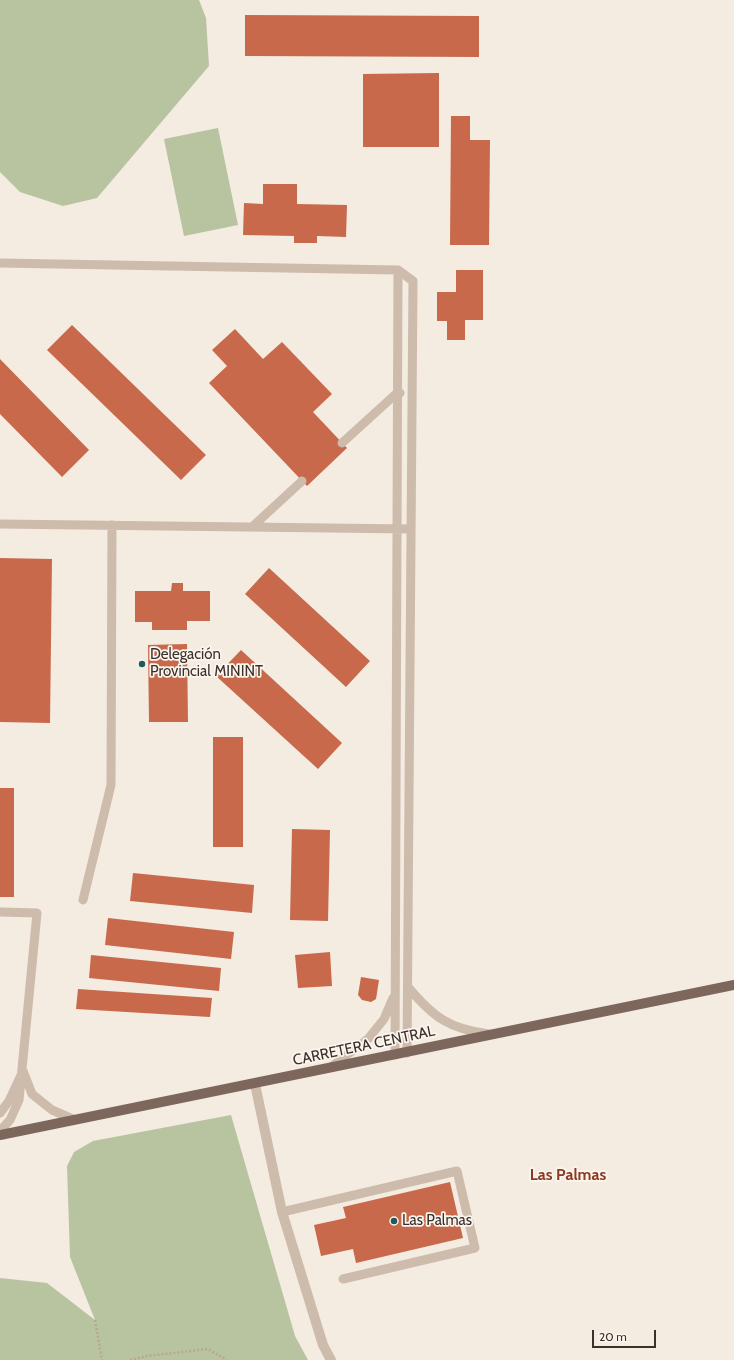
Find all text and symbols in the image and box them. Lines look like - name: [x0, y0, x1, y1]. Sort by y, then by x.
- place label: Delegación Provincial MININT: [150, 646, 263, 681]
- marker: Delegación Provincial MININT: [137, 659, 147, 669]
- street label: CARRETERA CENTRAL: [291, 1022, 437, 1070]
- district label: Las Palmas: [530, 1165, 606, 1185]
- place label: Las Palmas: [402, 1212, 472, 1230]
- marker: Las Palmas: [389, 1216, 399, 1226]
- scale bar: [594, 1322, 658, 1348]
- text: 20 m: [599, 1329, 627, 1344]

